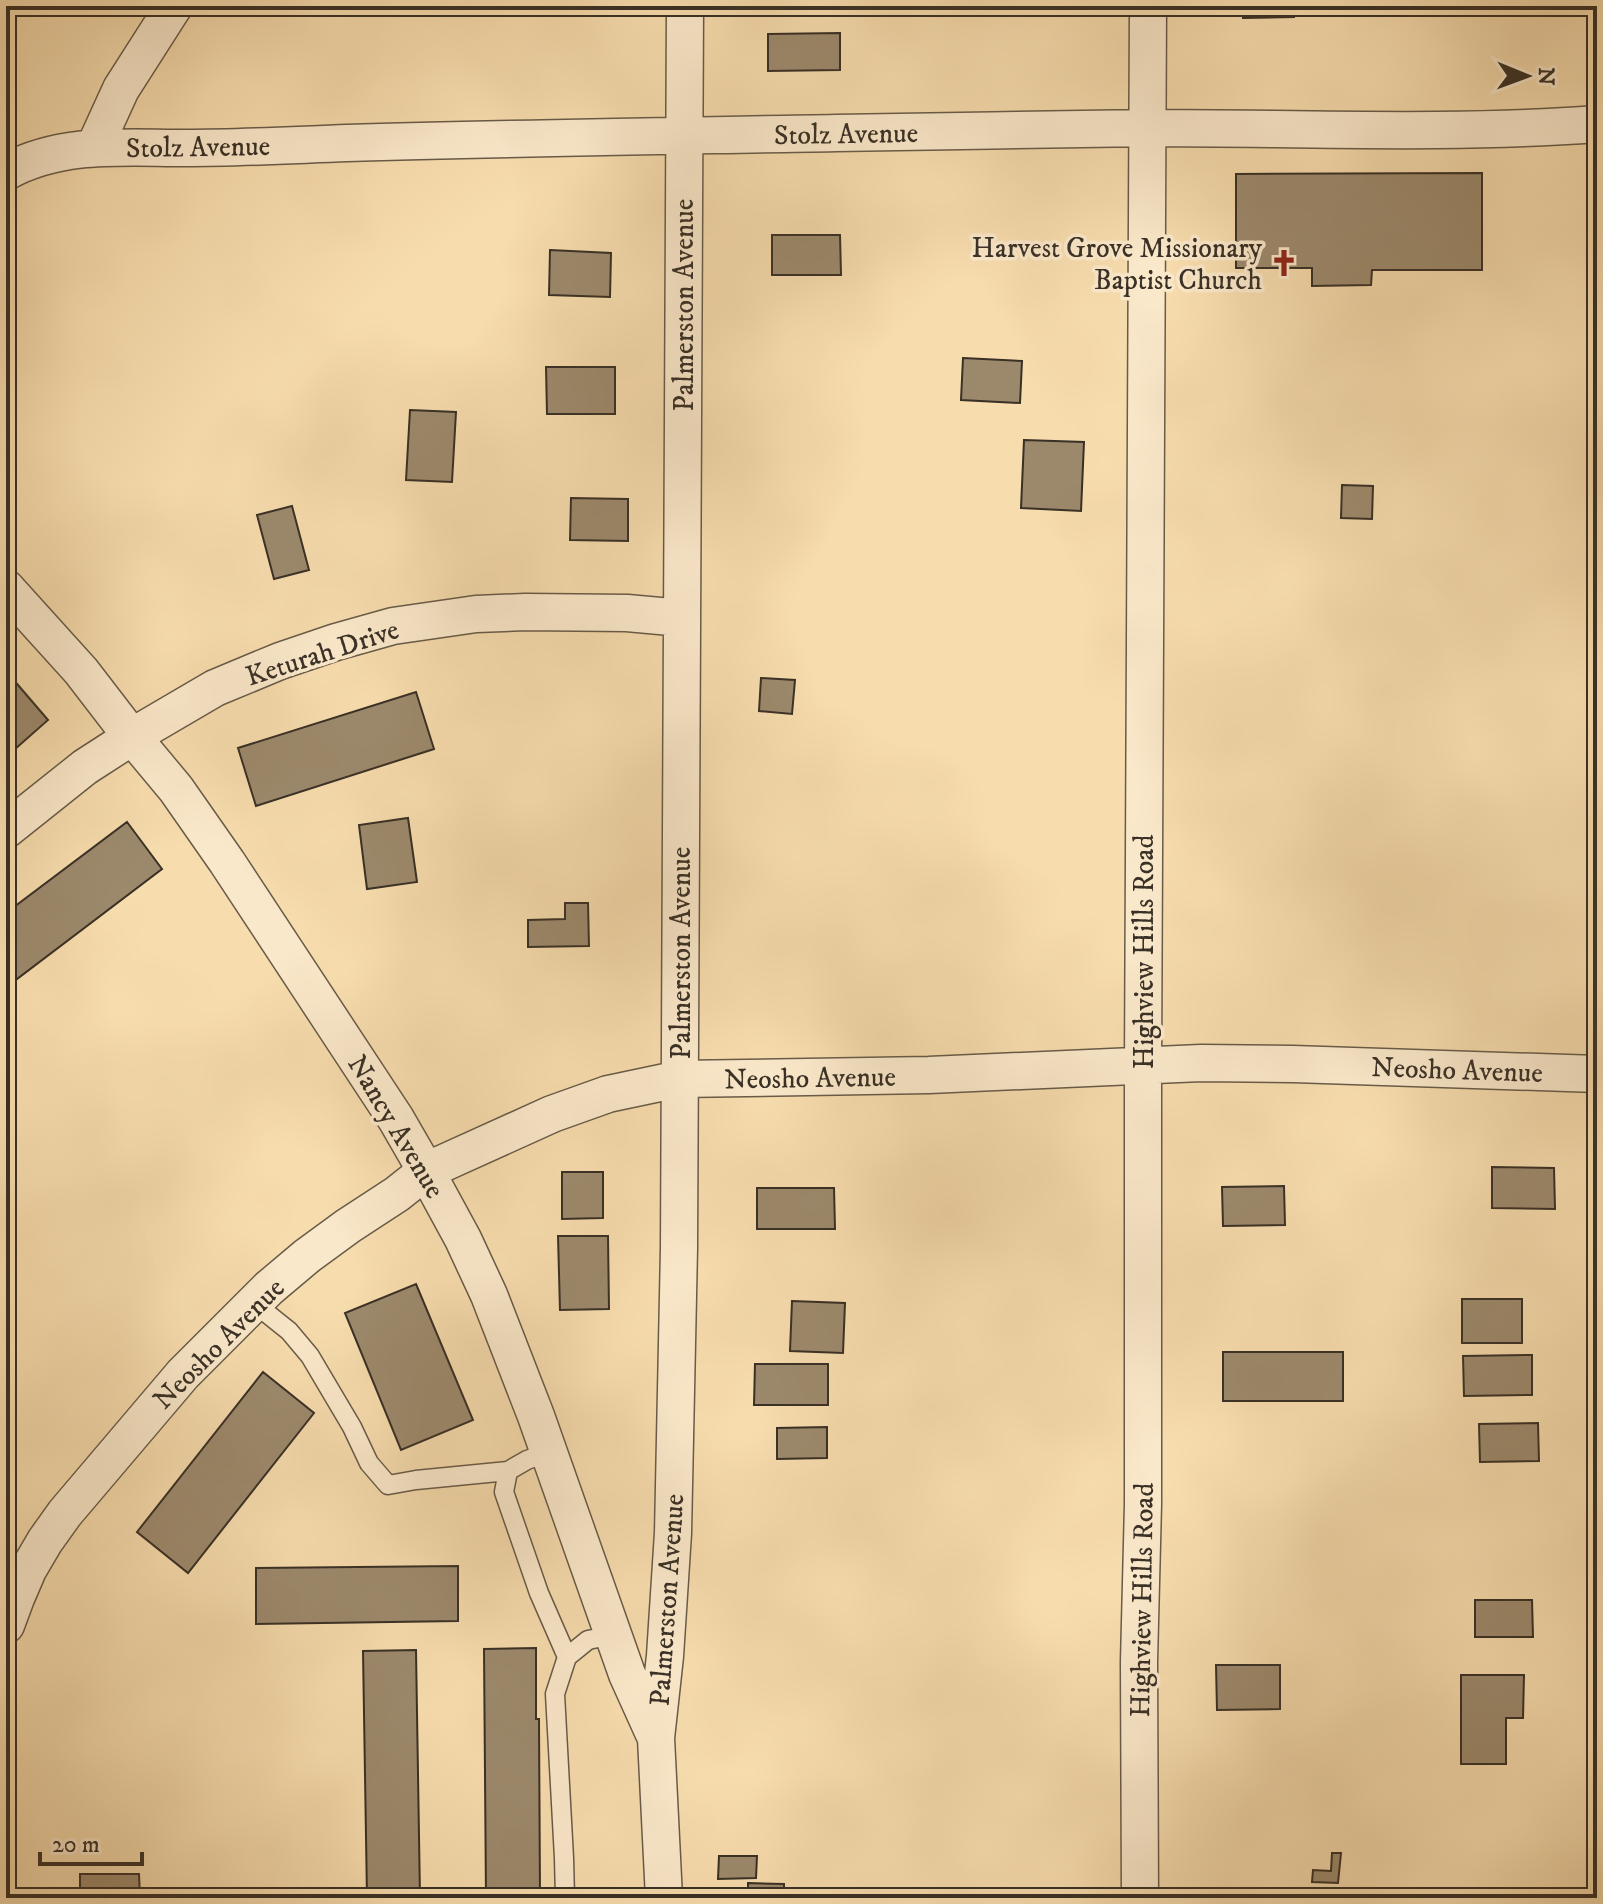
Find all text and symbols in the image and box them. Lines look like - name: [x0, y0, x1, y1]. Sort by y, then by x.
- north arrow: [1487, 36, 1567, 116]
- text: N: [1532, 67, 1559, 86]
- street label: Stolz Avenue: [774, 116, 919, 153]
- street label: Stolz Avenue: [126, 129, 271, 166]
- street label: Palmerston Avenue: [667, 199, 702, 411]
- place label: Harvest Grove Missionary Baptist Church: [972, 231, 1263, 298]
- church icon: Harvest Grove Missionary Baptist Church: [1269, 248, 1299, 278]
- street label: Keturah Drive: [242, 612, 403, 695]
- street label: Highview Hills Road: [1127, 835, 1162, 1069]
- street label: Palmerston Avenue: [664, 847, 699, 1059]
- street label: Nancy Avenue: [339, 1049, 452, 1205]
- street label: Neosho Avenue: [1370, 1050, 1543, 1091]
- street label: Neosho Avenue: [724, 1060, 896, 1097]
- street label: Neosho Avenue: [146, 1271, 292, 1417]
- street label: Highview Hills Road: [1123, 1482, 1162, 1718]
- street label: Palmerston Avenue: [643, 1493, 692, 1707]
- scale bar: [40, 1816, 142, 1866]
- text: 20 m: [52, 1830, 100, 1860]

